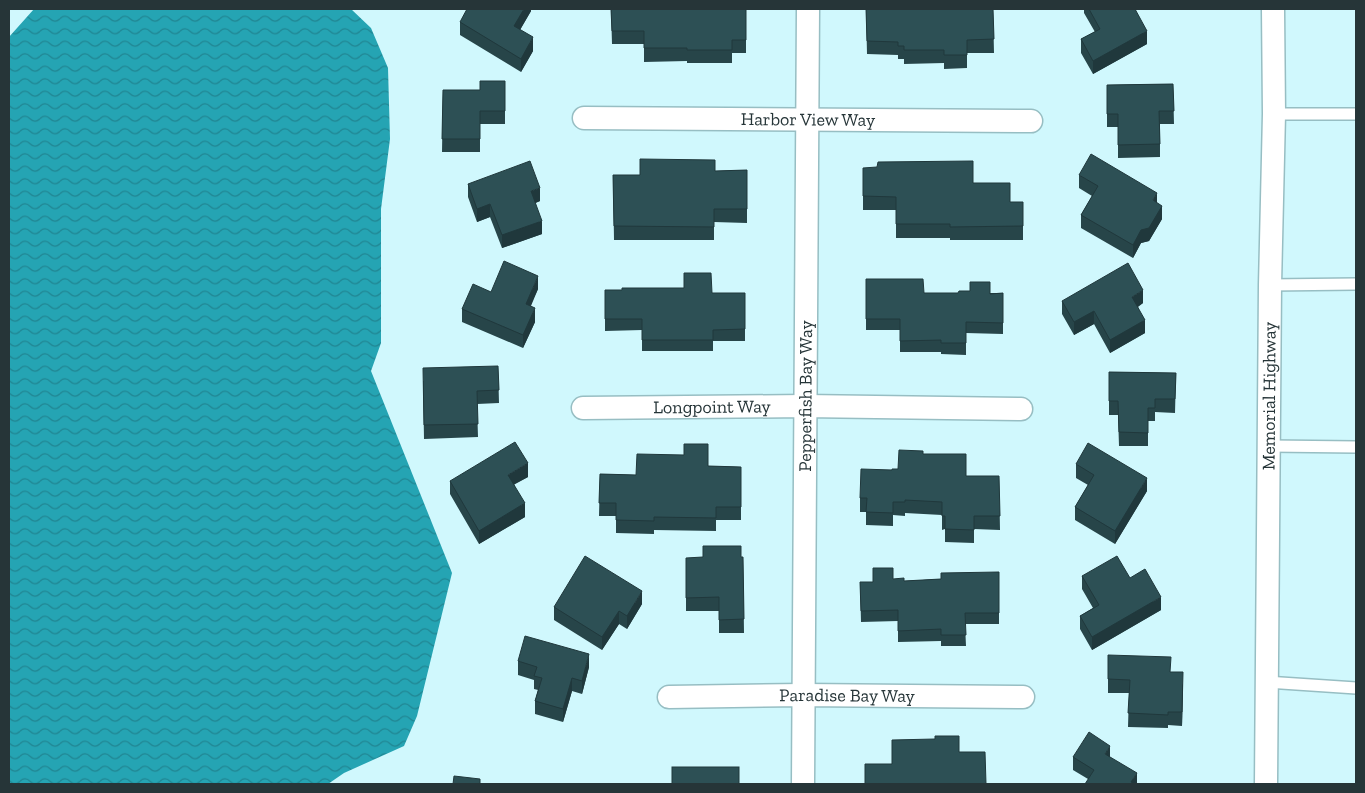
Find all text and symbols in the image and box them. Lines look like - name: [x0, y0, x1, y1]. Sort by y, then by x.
- street label: Harbor View Way: [741, 108, 876, 131]
- street label: Pepperfish Bay Way: [794, 319, 817, 472]
- street label: Memorial Highway: [1258, 321, 1281, 470]
- street label: Longpoint Way: [653, 395, 772, 418]
- street label: Paradise Bay Way: [779, 684, 916, 707]

